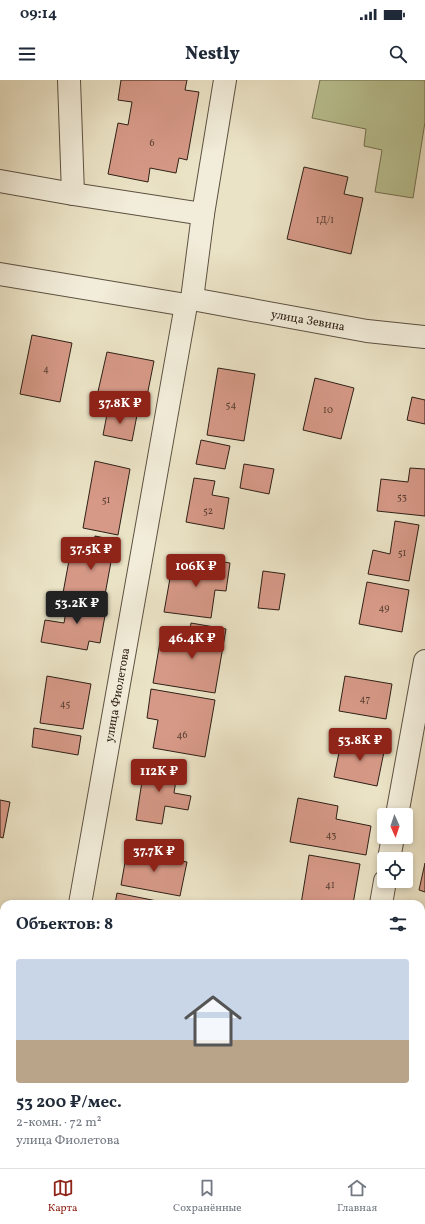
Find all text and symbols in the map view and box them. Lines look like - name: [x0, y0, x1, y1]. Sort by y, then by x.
- text: 09:14: [20, 4, 57, 25]
- text: Nestly: [185, 42, 240, 67]
- icon: menu: [16, 43, 38, 65]
- icon: search: [387, 43, 409, 65]
- house number: 6: [149, 136, 155, 150]
- house number: 1Д/1: [316, 213, 334, 227]
- street label: улица Зевина: [269, 307, 346, 335]
- house number: 4: [43, 362, 49, 376]
- pin: 37.8K ₽: [83, 391, 157, 425]
- text: 37.8K ₽: [98, 395, 142, 413]
- house number: 54: [226, 398, 236, 412]
- house number: 10: [323, 403, 333, 417]
- house number: 53: [397, 490, 407, 504]
- house number: 51: [102, 493, 110, 507]
- house number: 52: [203, 504, 213, 518]
- pin: 37.5K ₽: [54, 537, 128, 571]
- text: 37.5K ₽: [70, 541, 112, 559]
- house number: 51: [398, 546, 406, 560]
- pin: 106K ₽: [163, 554, 229, 588]
- text: 106K ₽: [175, 558, 217, 576]
- pin: 53.2K ₽: [40, 591, 114, 625]
- text: 53.2K ₽: [55, 595, 99, 613]
- house number: 49: [379, 601, 389, 615]
- pin: 46.4K ₽: [155, 626, 229, 660]
- text: 46.4K ₽: [168, 630, 216, 648]
- street label: улица Фиолетова: [102, 647, 134, 744]
- house number: 47: [360, 692, 371, 706]
- house number: 45: [60, 697, 70, 711]
- house number: 46: [177, 728, 187, 742]
- pin: 53.8K ₽: [323, 728, 397, 762]
- text: 53.8K ₽: [338, 732, 382, 750]
- pin: 112K ₽: [126, 759, 192, 793]
- text: 112K ₽: [140, 763, 178, 781]
- north arrow: [377, 808, 413, 844]
- map controls: [377, 808, 413, 888]
- house number: 43: [326, 828, 336, 842]
- pin: 37.7K ₽: [117, 839, 191, 873]
- text: 37.7K ₽: [133, 843, 175, 861]
- button: locate: [377, 852, 413, 888]
- house number: 41: [325, 878, 335, 892]
- text: Объектов: 8: [16, 913, 113, 936]
- icon: filters: [387, 913, 409, 935]
- icon: home: [177, 985, 249, 1057]
- text: 53 200 ₽/мес.: [16, 1091, 122, 1114]
- text: 2-комн. · 72 m²: [16, 1114, 101, 1132]
- text: улица Фиолетова: [16, 1132, 120, 1150]
- tab: Карта: [48, 1177, 78, 1216]
- tab: Сохранённые: [173, 1177, 242, 1216]
- tab: Главная: [337, 1177, 377, 1216]

